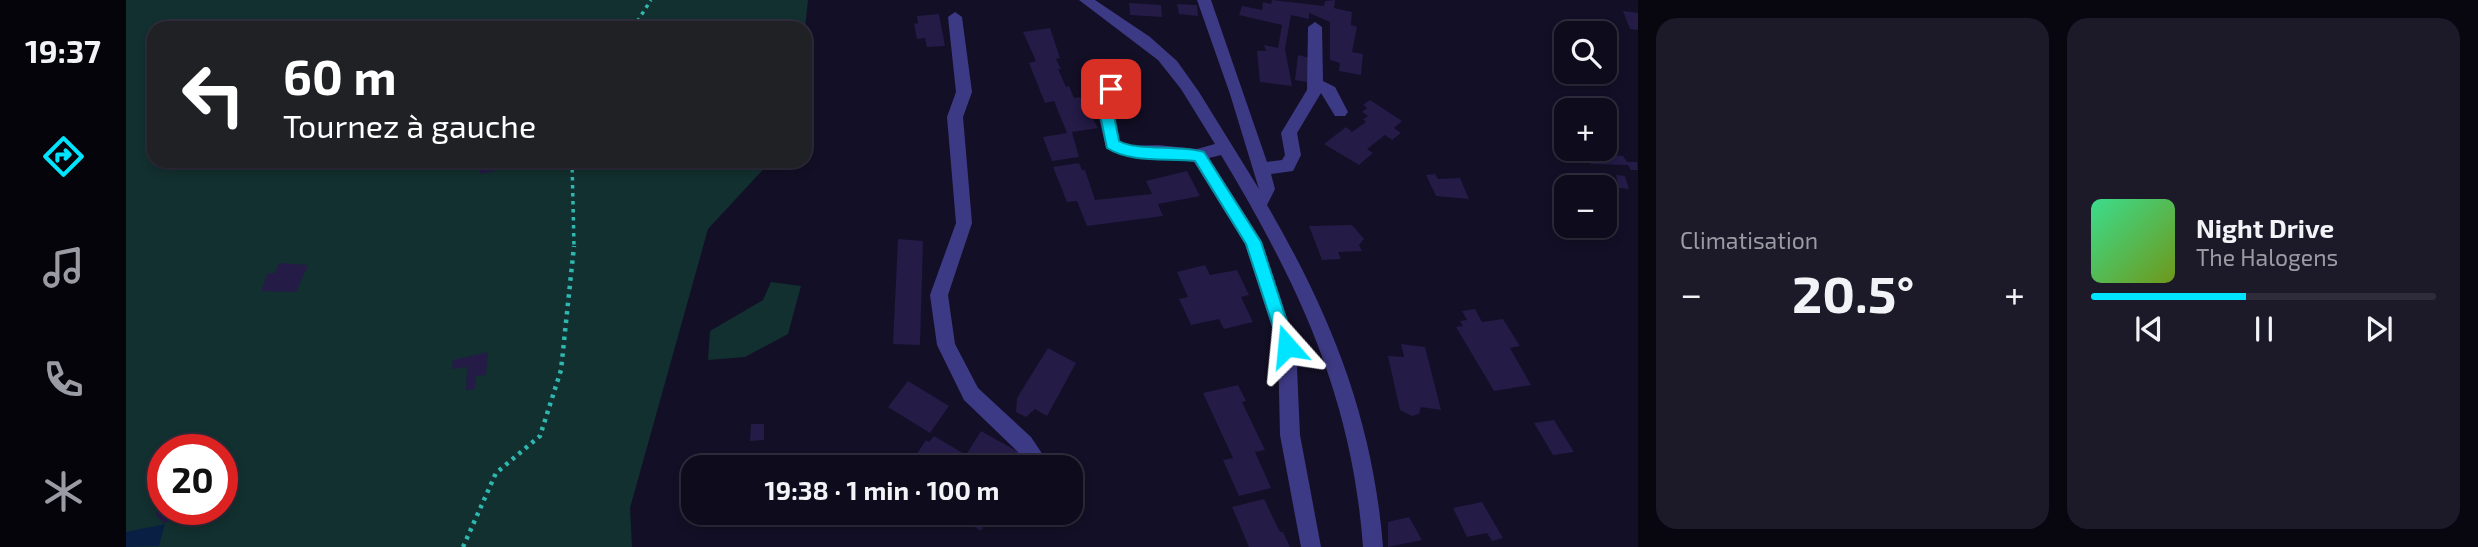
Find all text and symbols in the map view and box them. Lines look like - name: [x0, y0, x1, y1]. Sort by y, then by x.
- map controls: [1554, 21, 1617, 238]
- button: search: [1554, 21, 1617, 84]
- text: 19:37: [25, 31, 101, 69]
- text: 60 m: [283, 46, 397, 105]
- icon: left: [168, 49, 259, 140]
- pin: [1081, 59, 1141, 119]
- icon: arrive: [1092, 70, 1130, 108]
- button: +: [1554, 98, 1617, 161]
- text: Tournez à gauche: [283, 106, 536, 144]
- icon: directions: [39, 132, 88, 181]
- button: −: [1554, 175, 1617, 238]
- text: Night Drive: [2196, 212, 2334, 243]
- text: Climatisation: [1680, 226, 1818, 254]
- icon: music: [39, 243, 88, 292]
- text: The Halogens: [2196, 243, 2338, 271]
- text: 20.5°: [1792, 261, 1914, 323]
- text: −: [1680, 270, 1702, 316]
- text: +: [2004, 270, 2025, 316]
- position arrow: [1250, 309, 1324, 383]
- icon: previous: [2130, 310, 2168, 348]
- icon: pause: [2245, 310, 2283, 348]
- icon: next: [2360, 310, 2398, 348]
- icon: phone: [39, 355, 88, 404]
- speed limit sign: 20: [147, 434, 238, 525]
- icon: climate: [39, 467, 88, 516]
- text: 19:38 · 1 min · 100 m: [765, 474, 999, 505]

